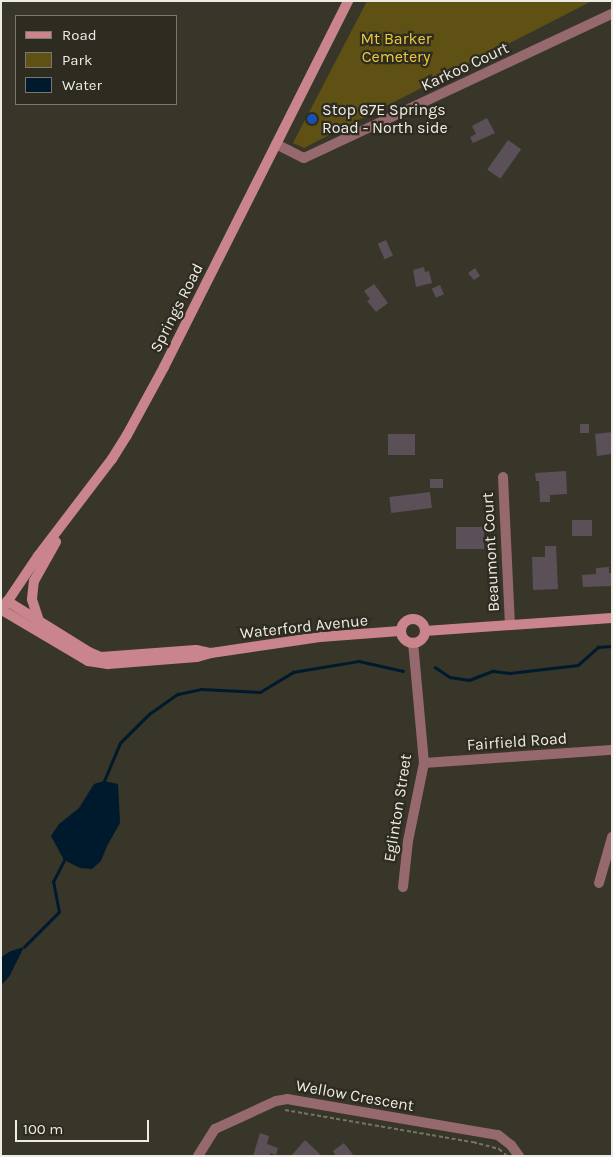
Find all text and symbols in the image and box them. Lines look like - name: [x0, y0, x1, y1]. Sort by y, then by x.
- legend: [15, 15, 178, 105]
- text: Road: [62, 26, 97, 44]
- park label: Mt Barker Cemetery: [361, 29, 431, 67]
- street label: Karkoo Court: [418, 38, 512, 96]
- text: Park: [62, 51, 92, 69]
- text: Water: [62, 76, 102, 94]
- place label: Stop 67E Springs Road - North side: [322, 100, 448, 138]
- marker: Stop 67E Springs Road - North side: [306, 113, 318, 125]
- street label: Springs Road: [146, 260, 208, 356]
- street label: Beaumont Court: [478, 492, 504, 612]
- street label: Waterford Avenue: [239, 611, 369, 643]
- street label: Fairfield Road: [466, 729, 568, 755]
- street label: Eglinton Street: [380, 753, 416, 863]
- street label: Wellow Crescent: [295, 1076, 415, 1116]
- scale bar: [18, 1110, 151, 1142]
- text: 100 m: [23, 1120, 63, 1138]

